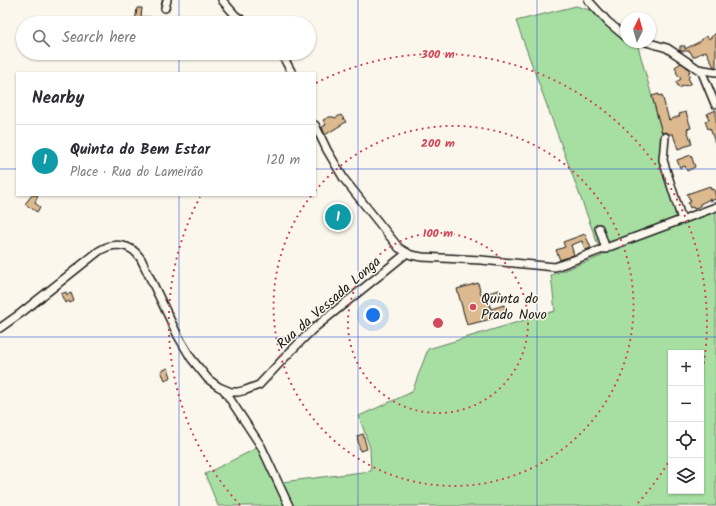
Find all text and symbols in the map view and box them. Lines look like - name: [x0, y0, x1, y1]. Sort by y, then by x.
- north arrow: [620, 12, 656, 48]
- search box: [16, 16, 316, 60]
- text: Search here: [62, 26, 136, 50]
- icon: search: [30, 27, 52, 49]
- text: 300 m: [420, 45, 455, 64]
- text: Nearby: [32, 85, 84, 112]
- text: 200 m: [421, 134, 455, 153]
- text: Quinta do Bem Estar: [70, 138, 210, 162]
- text: 1: [43, 150, 47, 171]
- text: 120 m: [266, 150, 300, 171]
- text: Place · Rua do Lameirão: [70, 162, 203, 183]
- pin: 1: [325, 202, 351, 232]
- text: 100 m: [423, 224, 453, 243]
- street label: Rua da Vessada Longa: [272, 251, 386, 355]
- place label: Quinta do Prado Novo: [481, 288, 547, 326]
- marker: Quinta do Prado Novo: [468, 302, 478, 312]
- your location: [363, 305, 383, 325]
- centre of rings: [431, 316, 445, 330]
- map controls: [668, 350, 704, 494]
- button: +: [668, 350, 704, 386]
- button: −: [668, 386, 704, 422]
- button: locate: [668, 422, 704, 458]
- button: layers: [668, 458, 704, 494]

